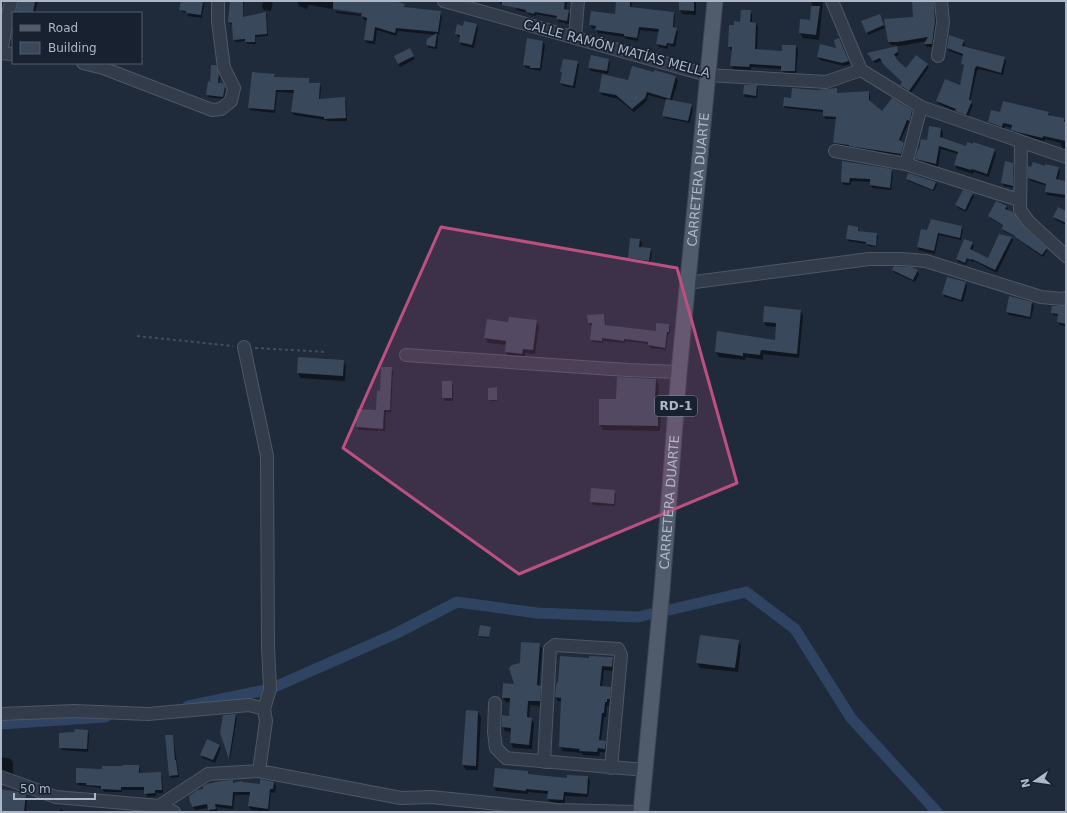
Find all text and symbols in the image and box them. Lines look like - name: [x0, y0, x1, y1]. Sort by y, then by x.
- legend: [12, 12, 142, 64]
- street label: CALLE RAMÓN MATÍAS MELLA: [522, 16, 712, 81]
- text: Road: [48, 21, 78, 35]
- text: Building: [48, 41, 97, 55]
- street label: CARRETERA DUARTE: [684, 112, 712, 247]
- road number: RD-1: [655, 396, 697, 416]
- street label: CARRETERA DUARTE: [657, 435, 682, 570]
- north arrow: [1015, 761, 1055, 801]
- scale bar: [14, 775, 95, 801]
- text: N: [1018, 777, 1033, 789]
- text: 50 m: [20, 782, 51, 796]

